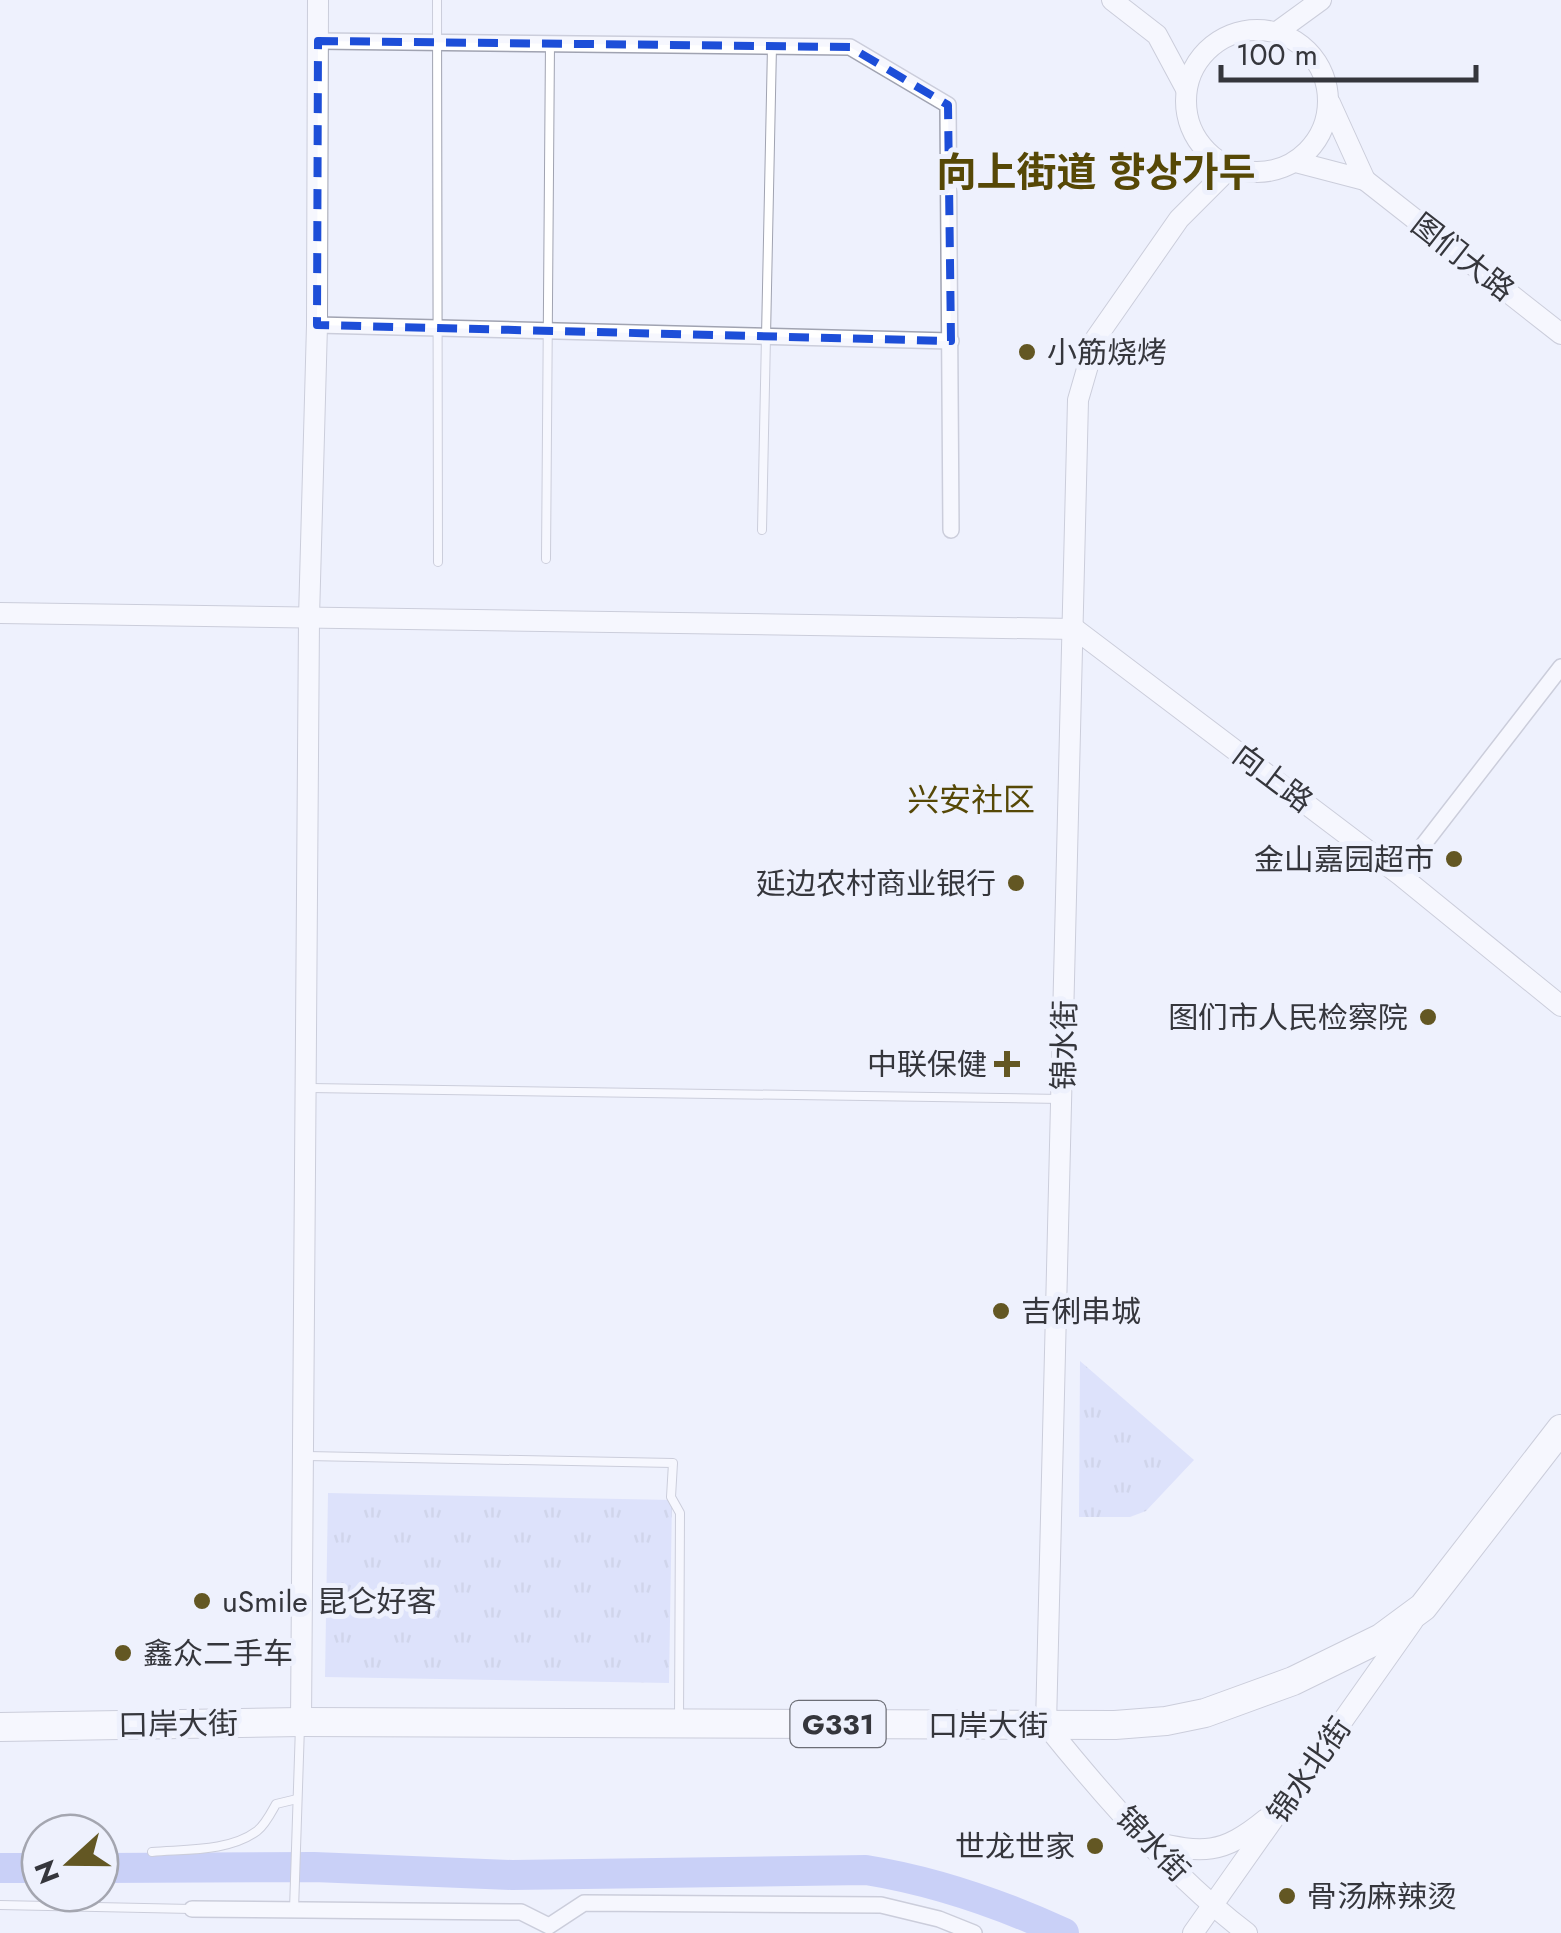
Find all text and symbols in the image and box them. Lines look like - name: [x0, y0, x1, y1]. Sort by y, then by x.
- scale bar: [1221, 20, 1476, 82]
- text: 100 m: [1236, 33, 1318, 76]
- district label: 向上街道 향상가두: [936, 143, 1256, 201]
- street label: 图们大路: [1402, 203, 1524, 311]
- place label: 小筋烧烤: [1047, 331, 1167, 374]
- marker: 小筋烧烤: [1016, 341, 1038, 363]
- street label: 向上路: [1224, 734, 1322, 822]
- district label: 兴安社区: [907, 777, 1035, 823]
- place label: 金山嘉园超市: [1254, 838, 1434, 881]
- marker: 金山嘉园超市: [1443, 848, 1465, 870]
- place label: 延边农村商业银行: [756, 862, 996, 905]
- marker: 延边农村商业银行: [1005, 872, 1027, 894]
- place label: 图们市人民检察院: [1168, 996, 1408, 1039]
- street label: 锦水街: [1042, 1000, 1086, 1090]
- marker: 图们市人民检察院: [1417, 1006, 1439, 1028]
- place label: 中联保健: [867, 1043, 987, 1086]
- marker: 中联保健: [996, 1053, 1018, 1075]
- place label: 吉俐串城: [1021, 1290, 1141, 1333]
- marker: 吉俐串城: [990, 1300, 1012, 1322]
- place label: uSmile 昆仑好客: [222, 1580, 437, 1623]
- marker: uSmile 昆仑好客: [191, 1590, 213, 1612]
- place label: 鑫众二手车: [143, 1632, 293, 1675]
- marker: 鑫众二手车: [112, 1642, 134, 1664]
- street label: 口岸大街: [118, 1701, 238, 1747]
- road number: G331: [790, 1701, 886, 1747]
- street label: 口岸大街: [928, 1704, 1048, 1747]
- street label: 锦水北街: [1257, 1709, 1361, 1831]
- street label: 锦水街: [1106, 1797, 1200, 1891]
- north arrow: [20, 1813, 120, 1913]
- place label: 世龙世家: [955, 1825, 1075, 1868]
- marker: 世龙世家: [1084, 1835, 1106, 1857]
- text: N: [24, 1854, 70, 1890]
- place label: 骨汤麻辣烫: [1307, 1875, 1457, 1918]
- marker: 骨汤麻辣烫: [1276, 1885, 1298, 1907]

